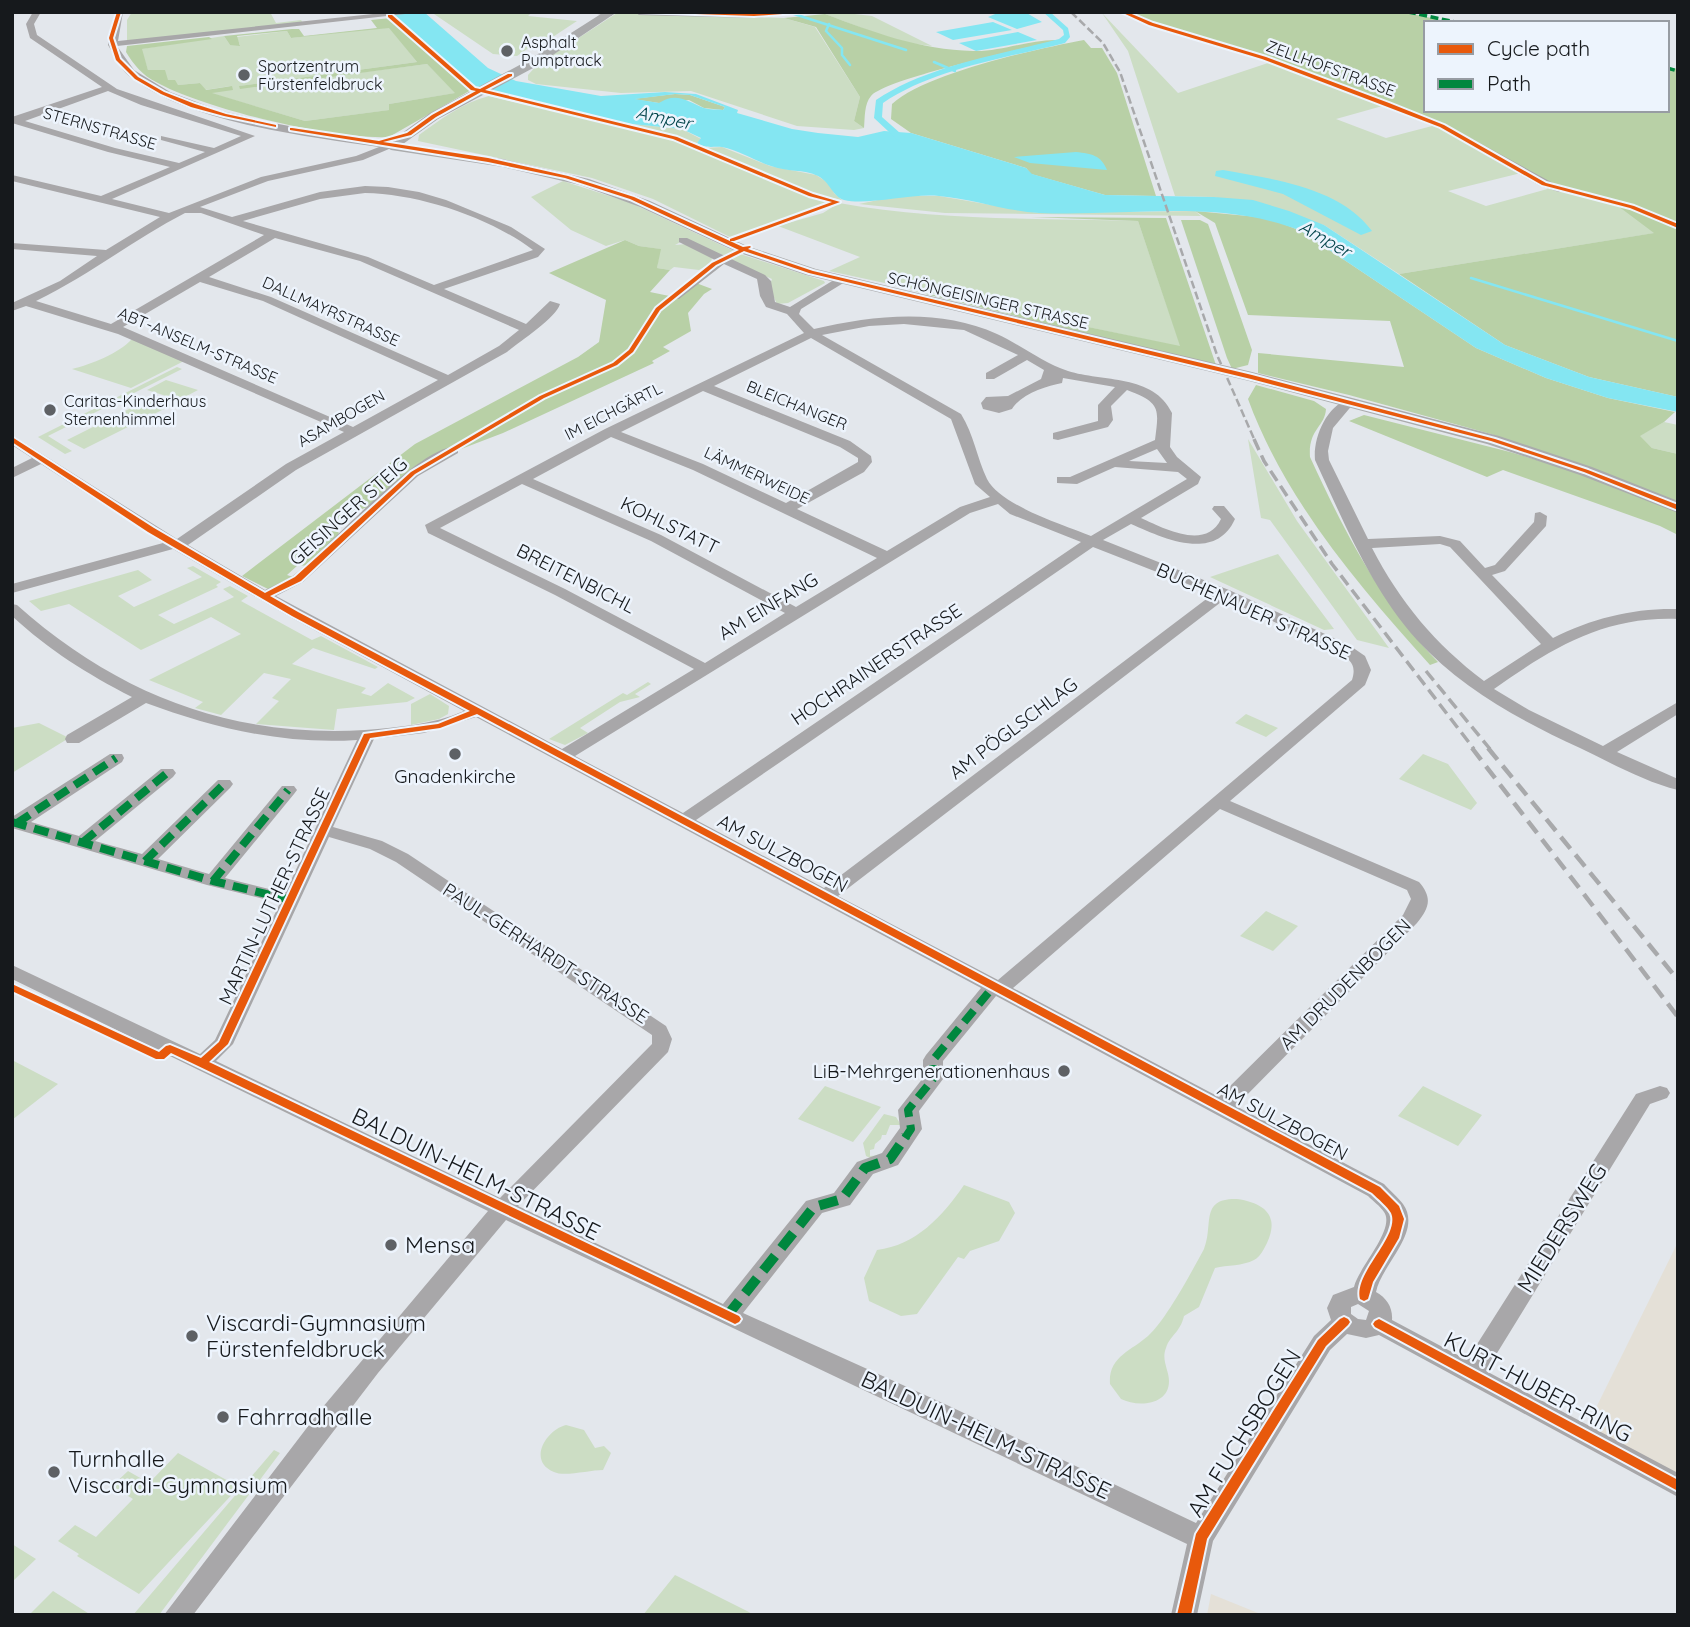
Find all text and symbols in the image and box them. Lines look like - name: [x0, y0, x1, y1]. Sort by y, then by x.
- legend: [1424, 21, 1669, 112]
- place label: Asphalt Pumptrack: [521, 32, 602, 70]
- street label: ZELLHOFSTRASSE: [1264, 35, 1398, 101]
- text: Cycle path: [1487, 35, 1590, 61]
- marker: Asphalt Pumptrack: [499, 43, 515, 59]
- place label: Sportzentrum Fürstenfeldbruck: [258, 56, 382, 94]
- marker: Sportzentrum Fürstenfeldbruck: [236, 67, 252, 83]
- text: Path: [1487, 70, 1531, 96]
- water label: Amper: [634, 100, 696, 135]
- street label: STERNSTRASSE: [41, 102, 159, 154]
- water label: Amper: [1295, 215, 1357, 264]
- street label: SCHÖNGEISINGER STRASSE: [885, 267, 1091, 333]
- street label: DALLMAYRSTRASSE: [259, 272, 403, 350]
- street label: ABT-ANSELM-STRASSE: [115, 302, 281, 388]
- street label: BLEICHANGER: [744, 376, 850, 434]
- street label: IM EICHGÄRTL: [561, 378, 666, 444]
- street label: ASAMBOGEN: [294, 385, 388, 451]
- place label: Caritas-Kinderhaus Sternenhimmel: [64, 391, 206, 429]
- marker: Caritas-Kinderhaus Sternenhimmel: [42, 402, 58, 418]
- street label: LÄMMERWEIDE: [701, 442, 813, 508]
- street label: GEISINGER STEIG: [284, 452, 412, 570]
- street label: KOHLSTATT: [617, 491, 723, 559]
- street label: BREITENBICHL: [513, 538, 639, 618]
- street label: BUCHENAUER STRASSE: [1153, 557, 1355, 665]
- street label: AM EINFANG: [714, 567, 822, 645]
- street label: HOCHRAINERSTRASSE: [786, 598, 966, 730]
- street label: AM PÖGLSCHLAG: [944, 672, 1082, 784]
- marker: Gnadenkirche: [447, 746, 463, 762]
- place label: Gnadenkirche: [394, 764, 516, 788]
- street label: MARTIN-LUTHER-STRASSE: [213, 784, 335, 1008]
- street label: AM SULZBOGEN: [714, 808, 852, 898]
- street label: PAUL-GERHARDT-STRASSE: [439, 877, 653, 1029]
- street label: AM DRUDENBOGEN: [1274, 913, 1416, 1055]
- place label: LiB-Mehrgenerationenhaus: [813, 1059, 1050, 1083]
- marker: LiB-Mehrgenerationenhaus: [1056, 1063, 1072, 1079]
- street label: AM SULZBOGEN: [1214, 1076, 1352, 1166]
- street label: BALDUIN-HELM-STRASSE: [347, 1101, 605, 1246]
- street label: MIEDERSWEG: [1510, 1158, 1613, 1298]
- place label: Mensa: [405, 1230, 475, 1259]
- marker: Mensa: [383, 1237, 399, 1253]
- place label: Viscardi-Gymnasium Fürstenfeldbruck: [206, 1308, 426, 1363]
- street label: KURT-HUBER-RING: [1439, 1325, 1637, 1448]
- marker: Viscardi-Gymnasium Fürstenfeldbruck: [184, 1328, 200, 1344]
- street label: AM FUCHSBOGEN: [1180, 1343, 1307, 1522]
- street label: BALDUIN-HELM-STRASSE: [857, 1364, 1116, 1505]
- place label: Fahrradhalle: [237, 1402, 372, 1431]
- marker: Fahrradhalle: [215, 1409, 231, 1425]
- place label: Turnhalle Viscardi-Gymnasium: [68, 1444, 288, 1499]
- marker: Turnhalle Viscardi-Gymnasium: [46, 1464, 62, 1480]

